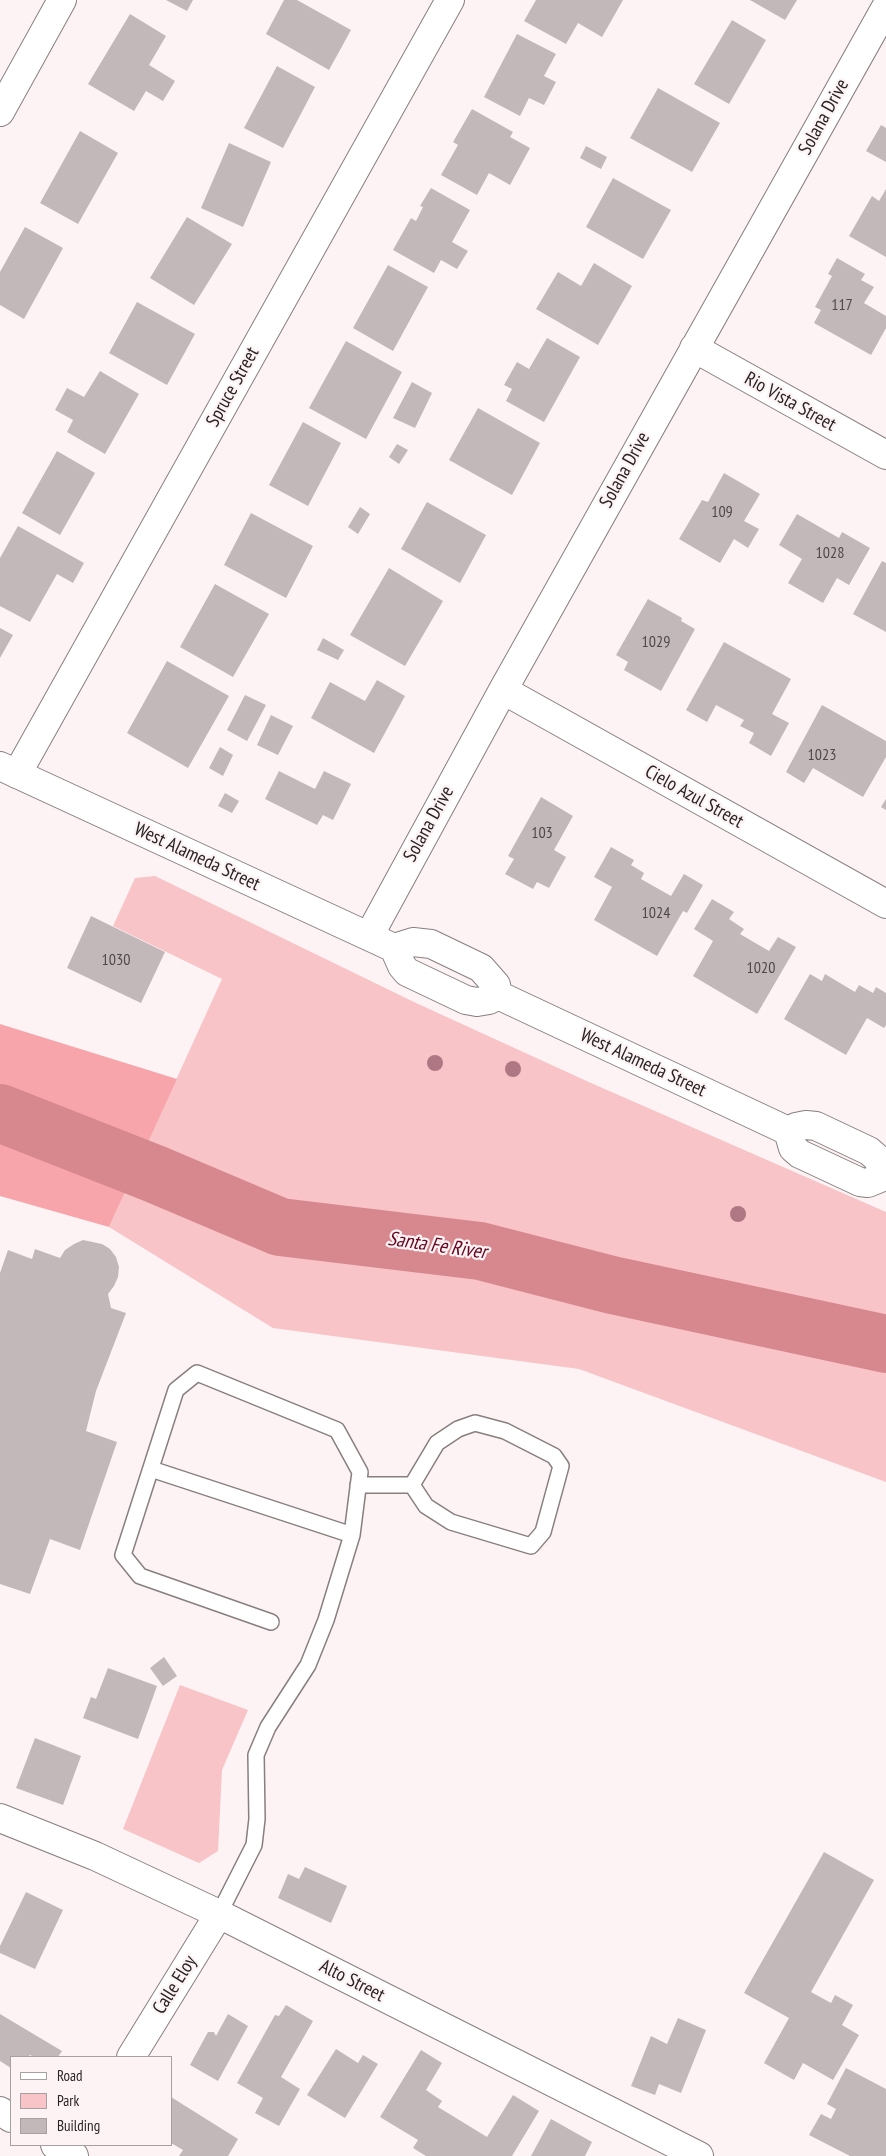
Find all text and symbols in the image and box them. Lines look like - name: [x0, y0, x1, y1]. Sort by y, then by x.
- street label: Solana Drive: [794, 75, 854, 159]
- house number: 117: [831, 295, 853, 315]
- street label: Spruce Street: [202, 343, 264, 431]
- street label: Rio Vista Street: [740, 368, 840, 436]
- street label: Solana Drive: [595, 428, 655, 512]
- house number: 109: [711, 502, 733, 522]
- house number: 1028: [816, 543, 844, 563]
- house number: 1029: [642, 632, 670, 652]
- house number: 1023: [808, 745, 836, 765]
- street label: Cielo Azul Street: [641, 761, 747, 833]
- street label: Solana Drive: [399, 782, 459, 866]
- street label: West Alameda Street: [131, 818, 263, 896]
- house number: 103: [531, 823, 553, 843]
- house number: 1024: [642, 903, 670, 923]
- house number: 1030: [102, 950, 130, 970]
- house number: 1020: [747, 958, 775, 978]
- street label: West Alameda Street: [577, 1024, 709, 1102]
- water label: Santa Fe River: [386, 1227, 488, 1265]
- street label: Calle Eloy: [148, 1952, 202, 2018]
- street label: Alto Street: [316, 1955, 388, 2007]
- legend: [10, 2056, 172, 2146]
- text: Road: [57, 2066, 83, 2085]
- text: Park: [57, 2091, 79, 2110]
- text: Building: [57, 2116, 100, 2135]

